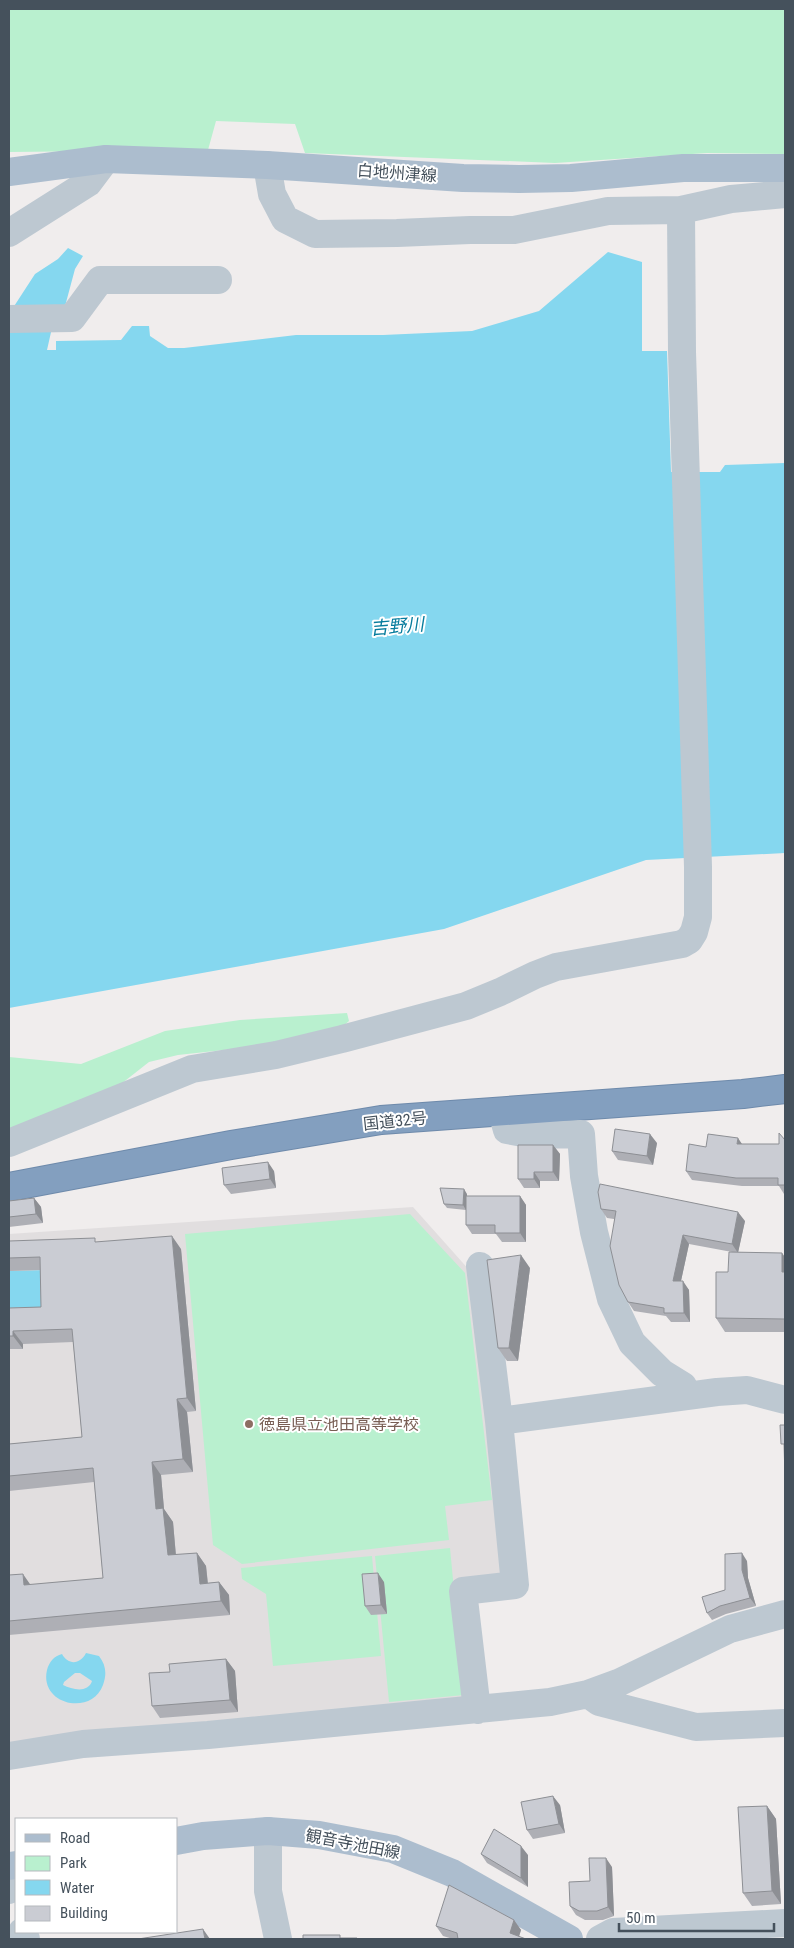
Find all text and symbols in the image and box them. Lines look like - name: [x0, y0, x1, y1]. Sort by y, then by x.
- street label: 白地州津線: [356, 161, 438, 185]
- water label: 吉野川: [369, 613, 427, 639]
- street label: 国道32号: [362, 1108, 428, 1134]
- place label: 徳島県立池田高等学校: [259, 1415, 419, 1434]
- marker: 徳島県立池田高等学校: [243, 1418, 255, 1430]
- legend: [15, 1818, 178, 1933]
- street label: 観音寺池田線: [304, 1826, 402, 1862]
- text: Road: [60, 1829, 90, 1847]
- text: Park: [60, 1854, 87, 1872]
- text: Water: [60, 1879, 95, 1897]
- scale bar: [619, 1900, 774, 1932]
- text: Building: [60, 1904, 108, 1922]
- text: 50 m: [626, 1909, 656, 1927]

